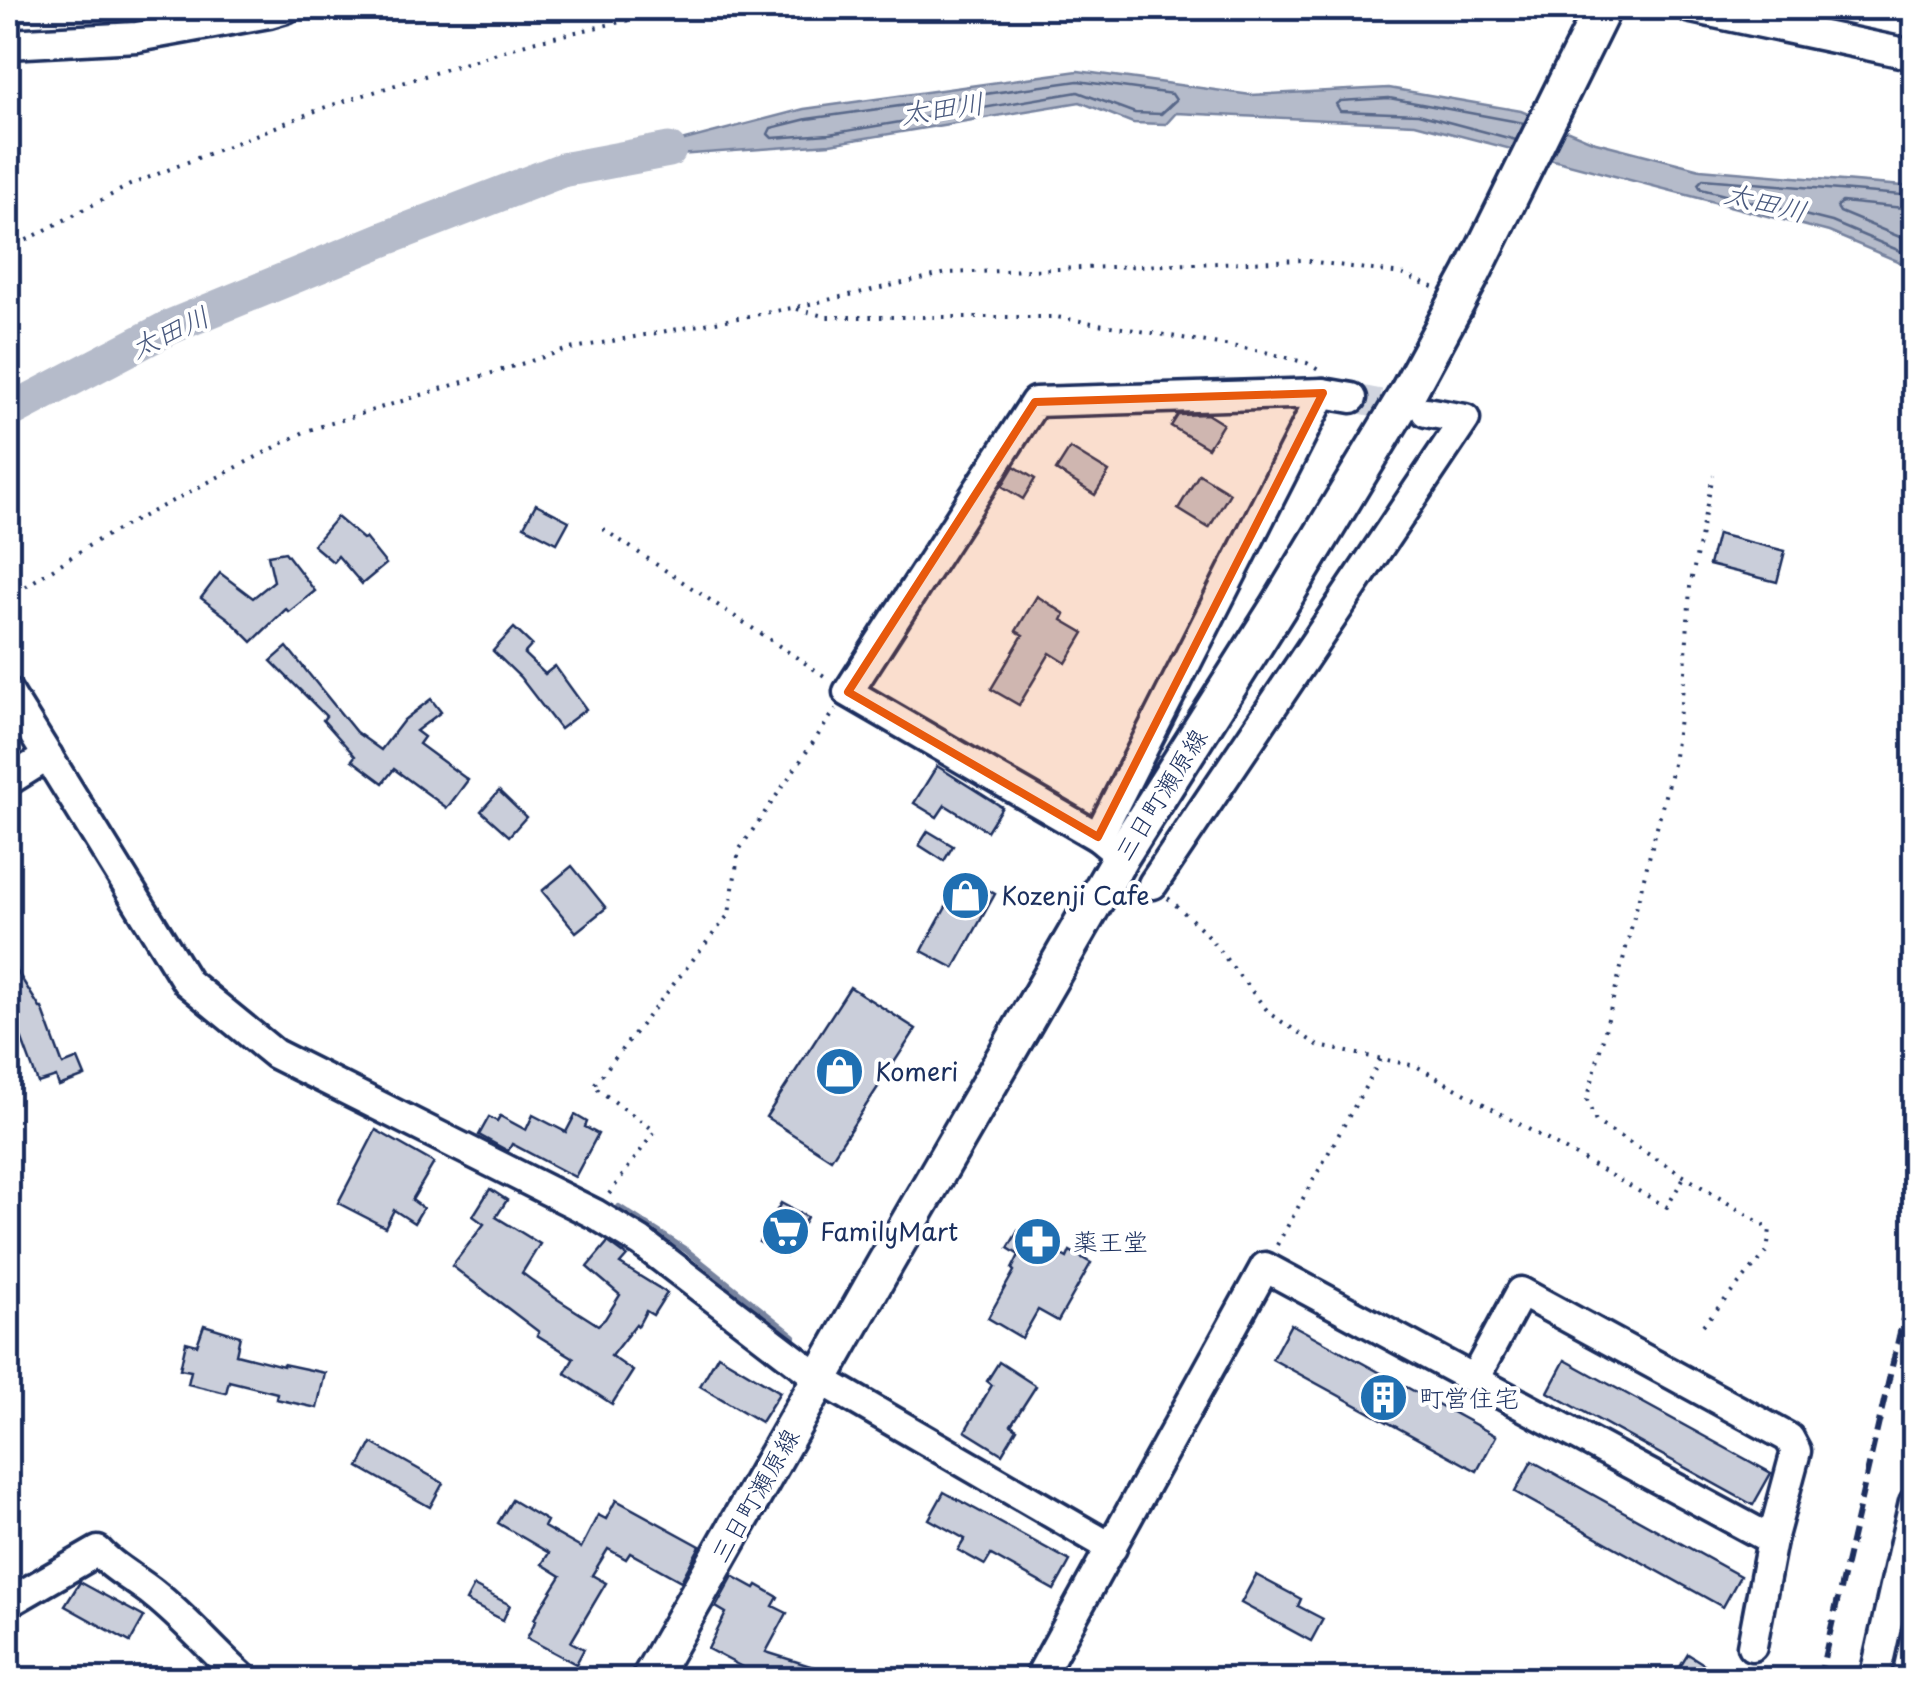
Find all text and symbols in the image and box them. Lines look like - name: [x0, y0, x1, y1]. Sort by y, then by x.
- water label: 太田川: [897, 80, 987, 134]
- water label: 太田川: [1720, 170, 1812, 232]
- water label: 太田川: [122, 294, 216, 368]
- street label: 三日町瀬原線: [1104, 720, 1216, 868]
- shop icon: Kozenji Cafe: [940, 869, 992, 921]
- place label: Kozenji Cafe: [1001, 876, 1150, 914]
- shop icon: Komeri: [814, 1045, 866, 1097]
- place label: Komeri: [875, 1052, 959, 1090]
- supermarket icon: FamilyMart: [759, 1205, 811, 1257]
- place label: FamilyMart: [820, 1212, 958, 1250]
- pharmacy icon: 薬王堂: [1012, 1215, 1064, 1267]
- place label: 薬王堂: [1073, 1222, 1148, 1260]
- building icon: 町営住宅: [1358, 1371, 1410, 1423]
- place label: 町営住宅: [1419, 1378, 1519, 1416]
- street label: 三日町瀬原線: [700, 1421, 808, 1569]

